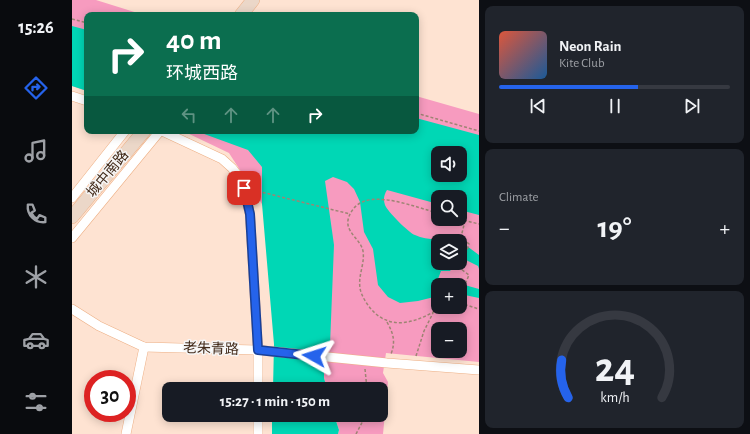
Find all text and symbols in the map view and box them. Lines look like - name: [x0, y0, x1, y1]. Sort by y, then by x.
- text: 15:26: [18, 19, 54, 37]
- text: 40 m: [166, 27, 222, 55]
- icon: right: [100, 28, 152, 80]
- text: Neon Rain: [559, 39, 621, 54]
- text: Kite Club: [559, 57, 605, 70]
- text: 环城西路: [166, 65, 238, 83]
- icon: directions: [22, 74, 50, 102]
- icon: previous: [527, 95, 549, 117]
- icon: pause: [604, 95, 626, 117]
- icon: next: [681, 95, 703, 117]
- icon: left: [178, 104, 200, 126]
- icon: ahead: [220, 104, 242, 126]
- icon: ahead: [262, 104, 284, 126]
- icon: right: [304, 104, 326, 126]
- icon: music: [22, 137, 50, 165]
- map controls: [431, 146, 467, 358]
- button: sound: [431, 146, 467, 182]
- street label: 城中南路: [84, 147, 131, 200]
- pin: [227, 171, 261, 205]
- icon: arrive: [233, 177, 255, 199]
- button: search: [431, 190, 467, 226]
- text: Climate: [499, 191, 538, 204]
- icon: phone: [22, 200, 50, 228]
- text: 19°: [597, 213, 632, 243]
- text: −: [499, 217, 510, 239]
- text: +: [719, 217, 730, 239]
- button: layers: [431, 234, 467, 270]
- icon: climate: [22, 263, 50, 291]
- button: +: [431, 278, 467, 314]
- button: −: [431, 322, 467, 358]
- icon: car: [22, 326, 50, 354]
- position arrow: [293, 335, 335, 377]
- street label: 老朱青路: [183, 340, 239, 357]
- text: 24: [594, 347, 635, 388]
- speed limit sign: 30: [84, 370, 136, 422]
- icon: filters: [22, 388, 50, 416]
- text: km/h: [600, 390, 629, 404]
- text: 15:27 · 1 min · 150 m: [220, 394, 330, 409]

